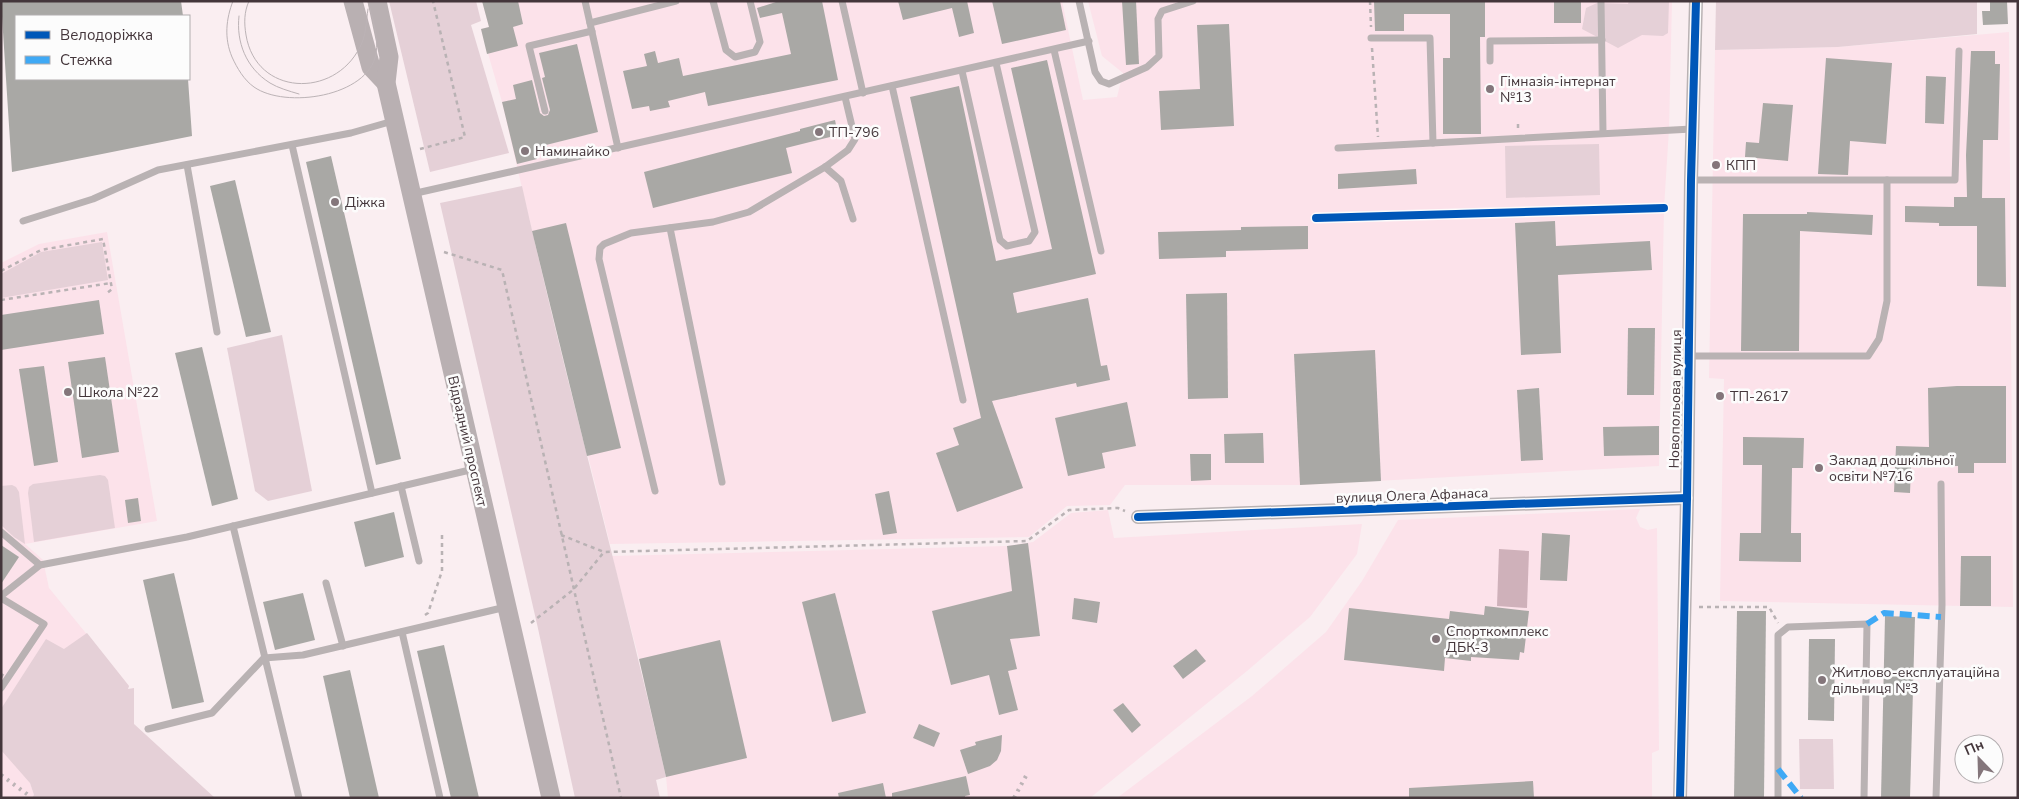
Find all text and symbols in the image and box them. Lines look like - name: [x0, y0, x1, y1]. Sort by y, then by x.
- legend: [15, 15, 190, 80]
- text: Велодоріжка: [60, 25, 153, 45]
- text: Стежка: [60, 50, 113, 70]
- place label: Гімназія-інтернат №13: [1500, 72, 1616, 107]
- marker: Гімназія-інтернат №13: [1484, 83, 1496, 95]
- place label: ТП-796: [829, 123, 879, 142]
- marker: ТП-796: [813, 126, 825, 138]
- place label: Наминайко: [535, 142, 610, 161]
- marker: Наминайко: [519, 145, 531, 157]
- place label: КПП: [1726, 156, 1756, 175]
- marker: КПП: [1710, 159, 1722, 171]
- place label: Діжка: [345, 193, 385, 212]
- marker: Діжка: [329, 196, 341, 208]
- street label: Новопольова вулиця: [1665, 329, 1686, 469]
- street label: Відрадний проспект: [443, 374, 492, 509]
- place label: Школа №22: [78, 383, 159, 402]
- marker: Школа №22: [62, 386, 74, 398]
- place label: ТП-2617: [1730, 387, 1789, 406]
- marker: ТП-2617: [1714, 390, 1726, 402]
- place label: Заклад дошкільної освіти №716: [1829, 451, 1954, 486]
- marker: Заклад дошкільної освіти №716: [1813, 462, 1825, 474]
- street label: вулиця Олега Афанаса: [1335, 483, 1489, 508]
- place label: Спорткомплекс ДБК-3: [1446, 622, 1549, 657]
- marker: Спорткомплекс ДБК-3: [1430, 633, 1442, 645]
- place label: Житлово-експлуатаційна дільниця №3: [1832, 663, 2000, 698]
- marker: Житлово-експлуатаційна дільниця №3: [1816, 674, 1828, 686]
- north arrow: [1954, 734, 2004, 784]
- text: Пн: [1962, 735, 1987, 760]

